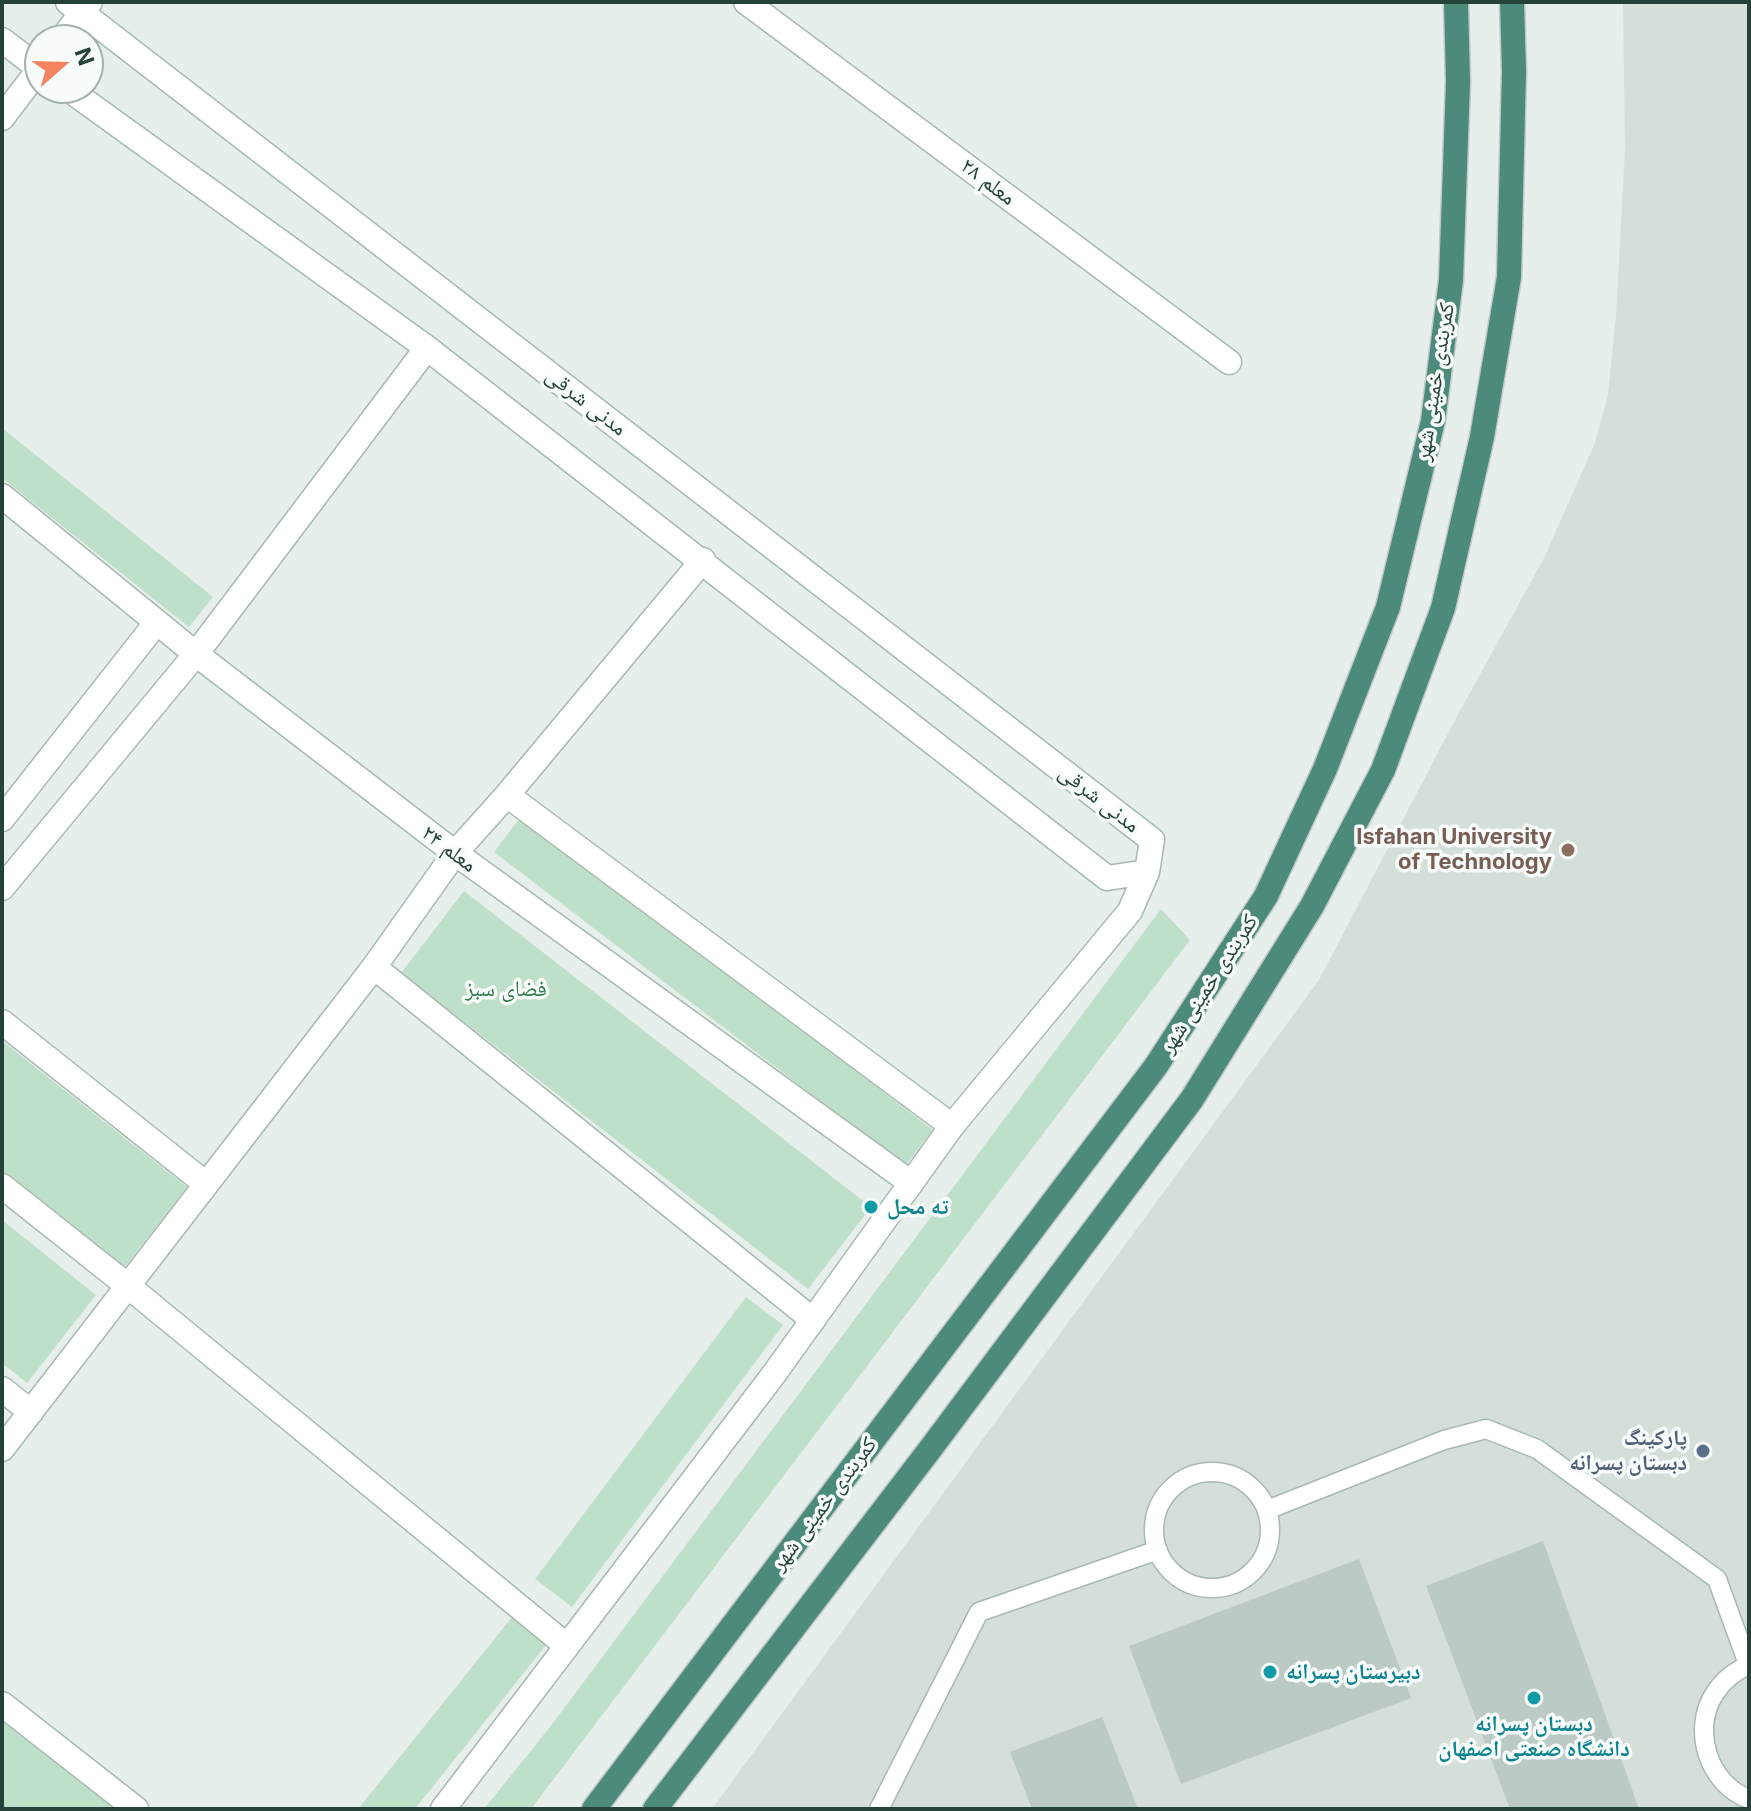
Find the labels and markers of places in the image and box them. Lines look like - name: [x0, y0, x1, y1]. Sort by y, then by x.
- place label: Isfahan University of Technology: [1356, 824, 1552, 876]
- marker: Isfahan University of Technology: [1559, 841, 1577, 859]
- place label: ته محل: [887, 1194, 948, 1220]
- marker: ته محل: [862, 1198, 880, 1216]
- place label: پارکینگ دبستان پسرانه: [1569, 1425, 1687, 1476]
- marker: پارکینگ دبستان پسرانه: [1694, 1442, 1712, 1460]
- place label: دبیرستان پسرانه: [1286, 1659, 1421, 1685]
- marker: دبیرستان پسرانه: [1261, 1663, 1279, 1681]
- marker: دبستان پسرانه دانشگاه صنعتی اصفهان: [1525, 1689, 1543, 1707]
- place label: دبستان پسرانه دانشگاه صنعتی اصفهان: [1438, 1711, 1630, 1762]

